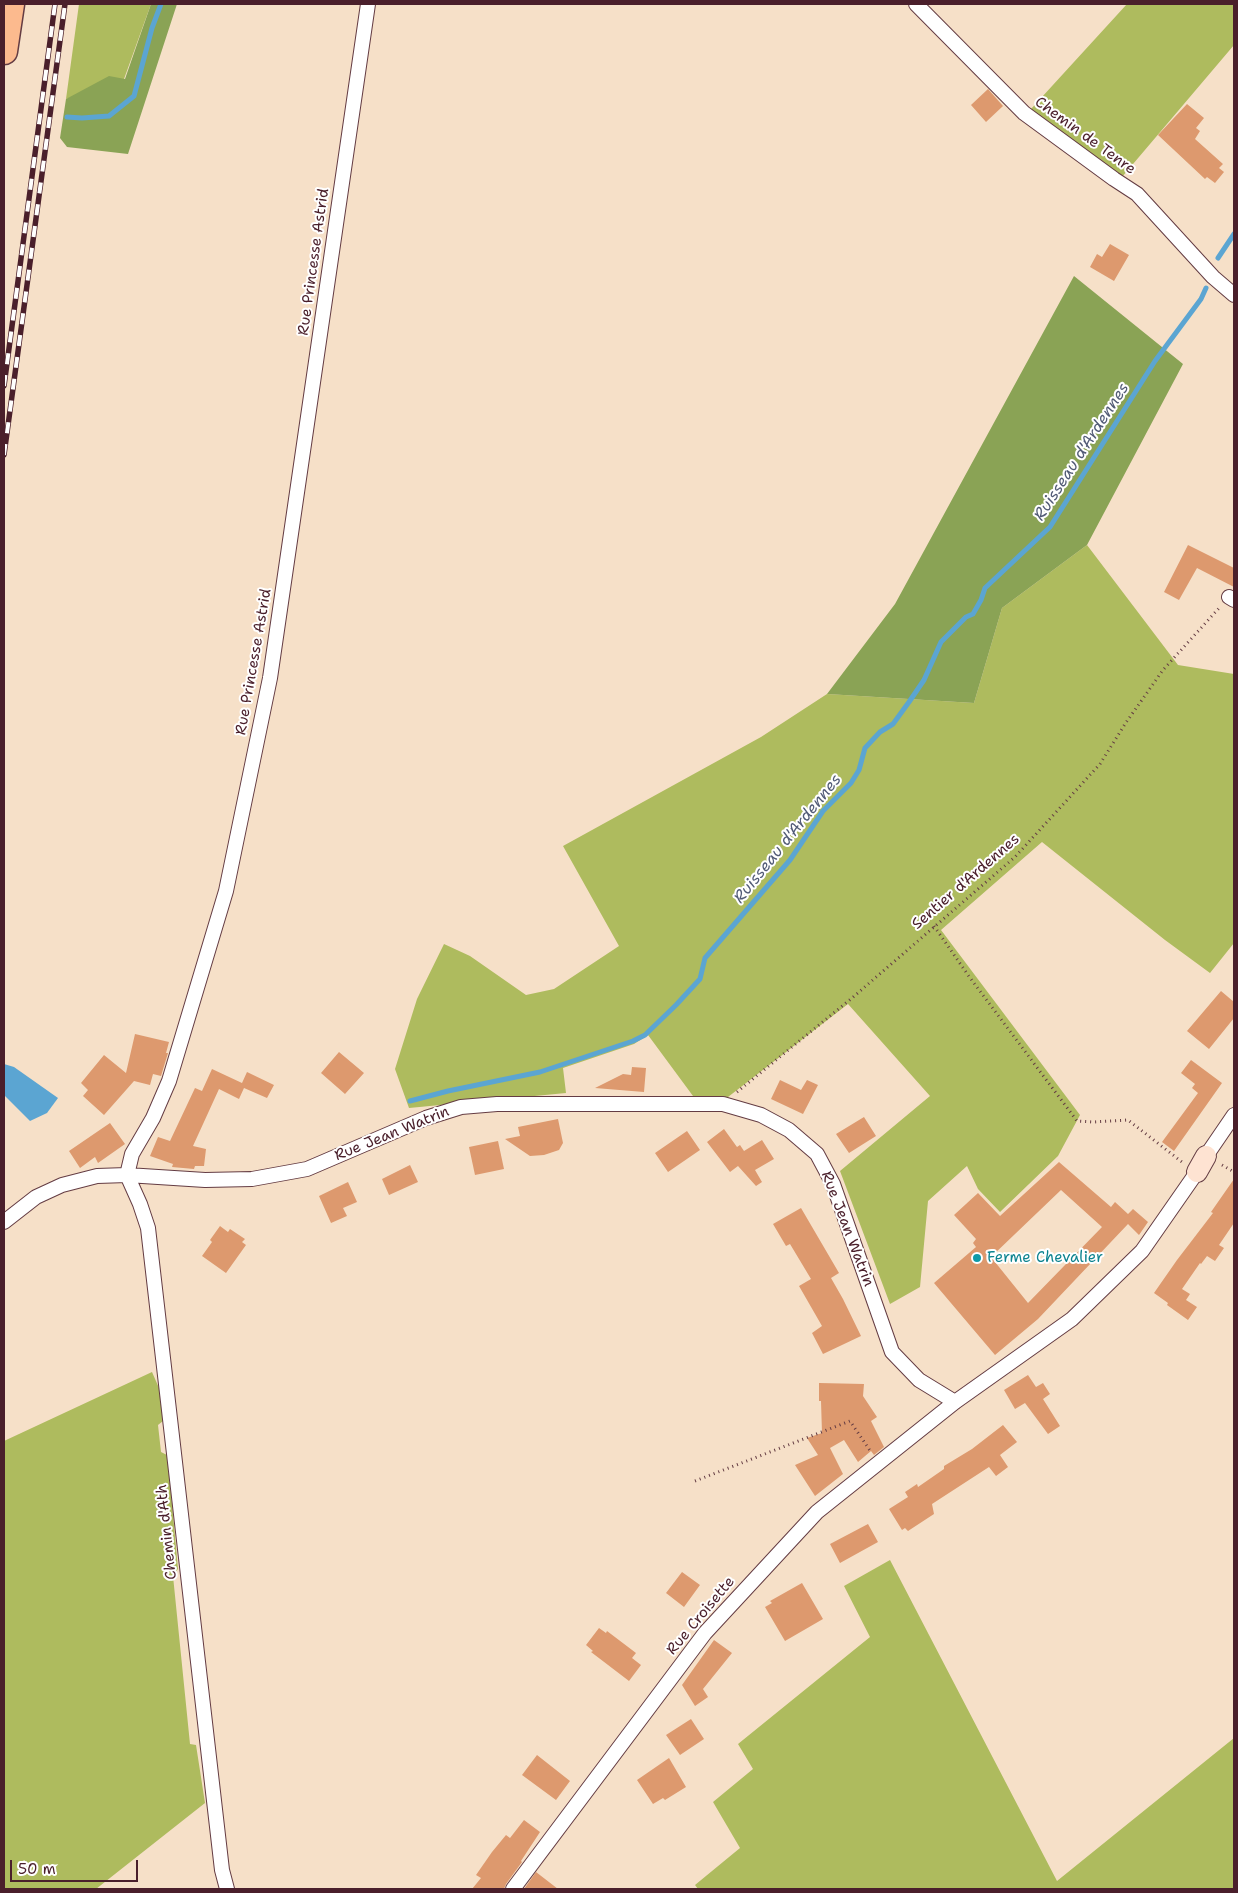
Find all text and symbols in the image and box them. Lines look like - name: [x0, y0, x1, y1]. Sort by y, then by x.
- street label: Chemin de Tenre: [1031, 93, 1139, 179]
- street label: Rue Princesse Astrid: [295, 187, 333, 337]
- water label: Ruisseau d'Ardennes: [1030, 380, 1134, 524]
- street label: Rue Princesse Astrid: [232, 587, 276, 737]
- water label: Ruisseau d'Ardennes: [730, 771, 846, 907]
- street label: Sentier d'Ardennes: [909, 830, 1023, 934]
- street label: Rue Jean Watrin: [332, 1103, 452, 1165]
- street label: Rue Jean Watrin: [817, 1169, 877, 1289]
- place label: Ferme Chevalier: [987, 1249, 1103, 1267]
- marker: Ferme Chevalier: [971, 1252, 983, 1264]
- street label: Chemin d'Ath: [153, 1483, 181, 1581]
- street label: Rue Croisette: [663, 1573, 739, 1659]
- scale bar: [12, 1850, 140, 1882]
- text: 50 m: [18, 1859, 56, 1879]

